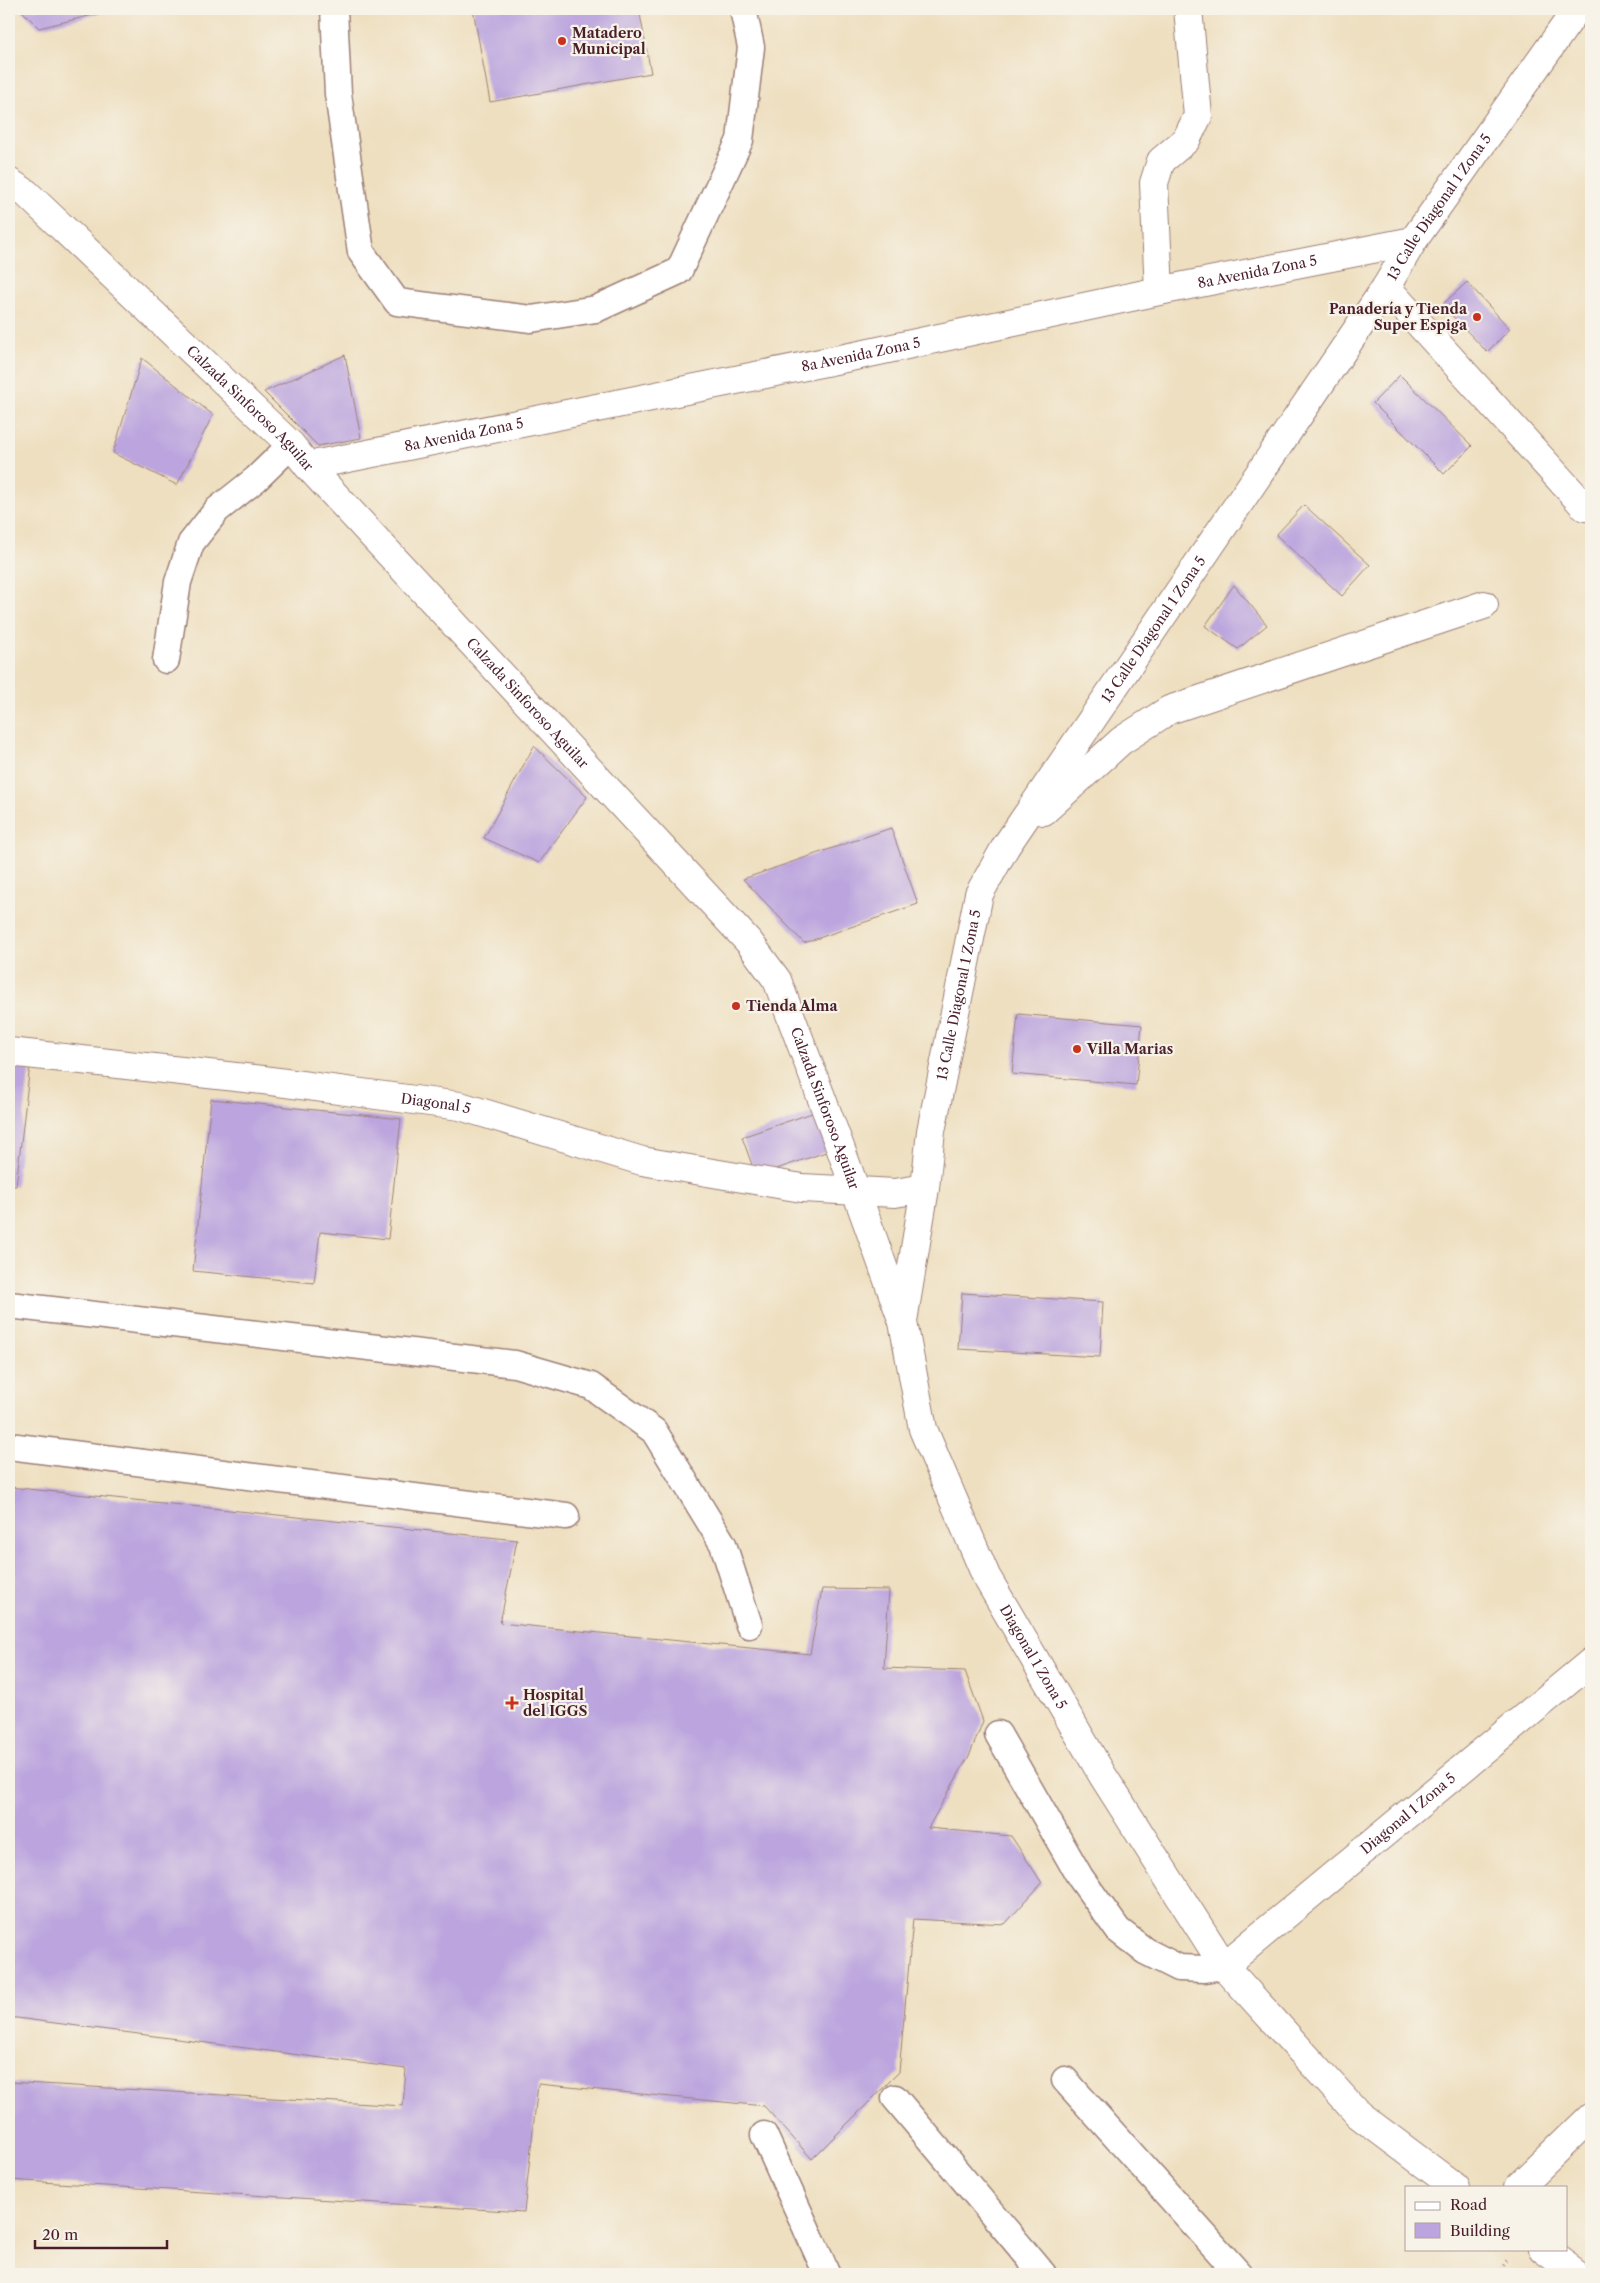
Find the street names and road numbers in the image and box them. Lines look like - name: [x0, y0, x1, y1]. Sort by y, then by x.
- street label: 13 Calle Diagonal 1 Zona 5: [1383, 130, 1495, 284]
- street label: 8a Avenida Zona 5: [1196, 251, 1318, 292]
- street label: 8a Avenida Zona 5: [800, 333, 922, 376]
- street label: Calzada Sinforoso Aguilar: [183, 341, 317, 475]
- street label: 8a Avenida Zona 5: [403, 414, 525, 455]
- street label: 13 Calle Diagonal 1 Zona 5: [1097, 553, 1209, 706]
- street label: Calzada Sinforoso Aguilar: [463, 634, 593, 772]
- street label: 13 Calle Diagonal 1 Zona 5: [933, 908, 985, 1082]
- street label: Calzada Sinforoso Aguilar: [787, 1025, 863, 1192]
- street label: Diagonal 5: [400, 1089, 473, 1118]
- street label: Diagonal 1 Zona 5: [996, 1601, 1071, 1712]
- street label: Diagonal 1 Zona 5: [1357, 1769, 1459, 1858]

